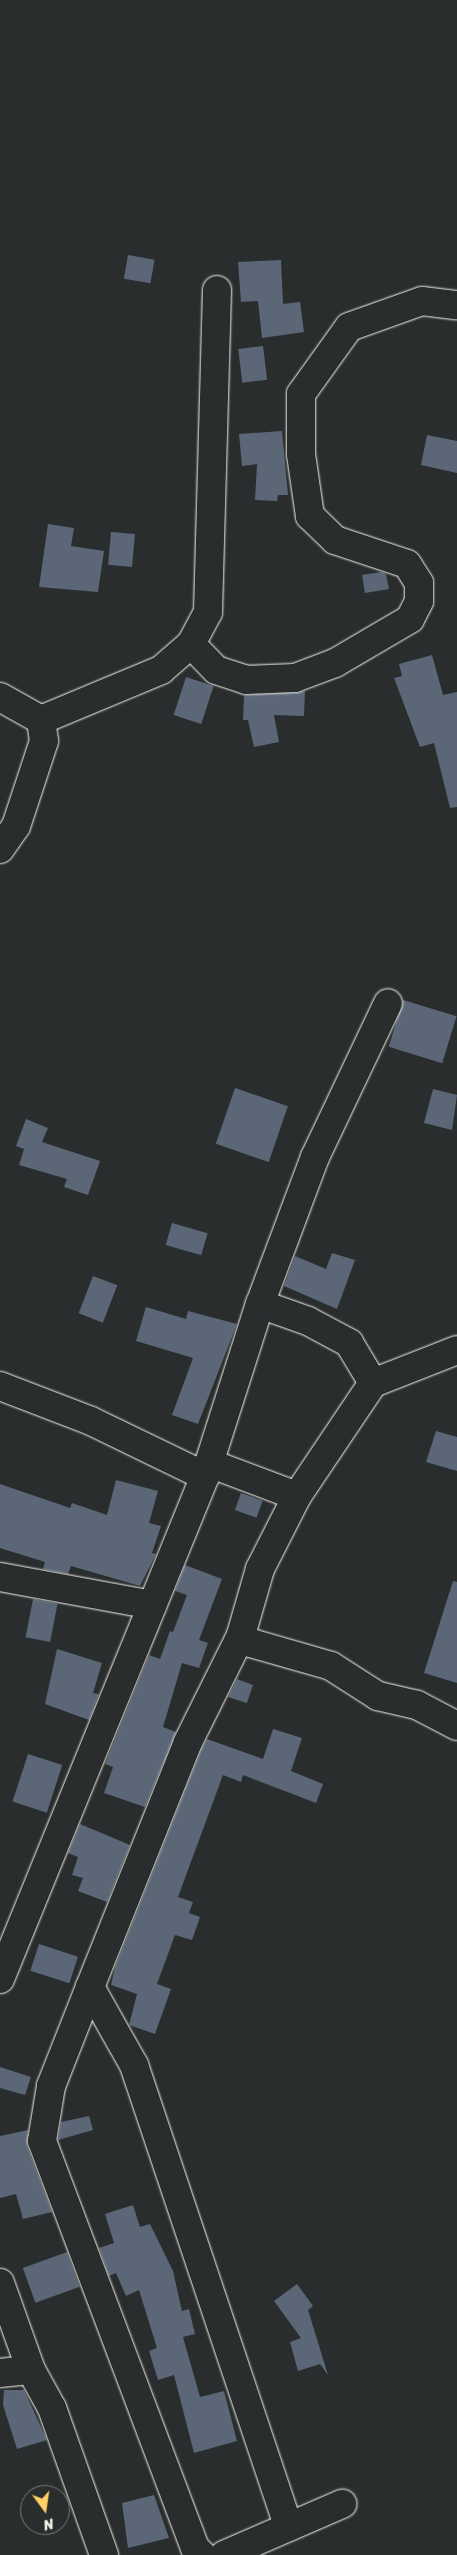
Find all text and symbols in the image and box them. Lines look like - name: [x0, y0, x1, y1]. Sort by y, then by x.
- north arrow: [20, 2485, 70, 2535]
- text: N: [41, 2511, 56, 2537]

